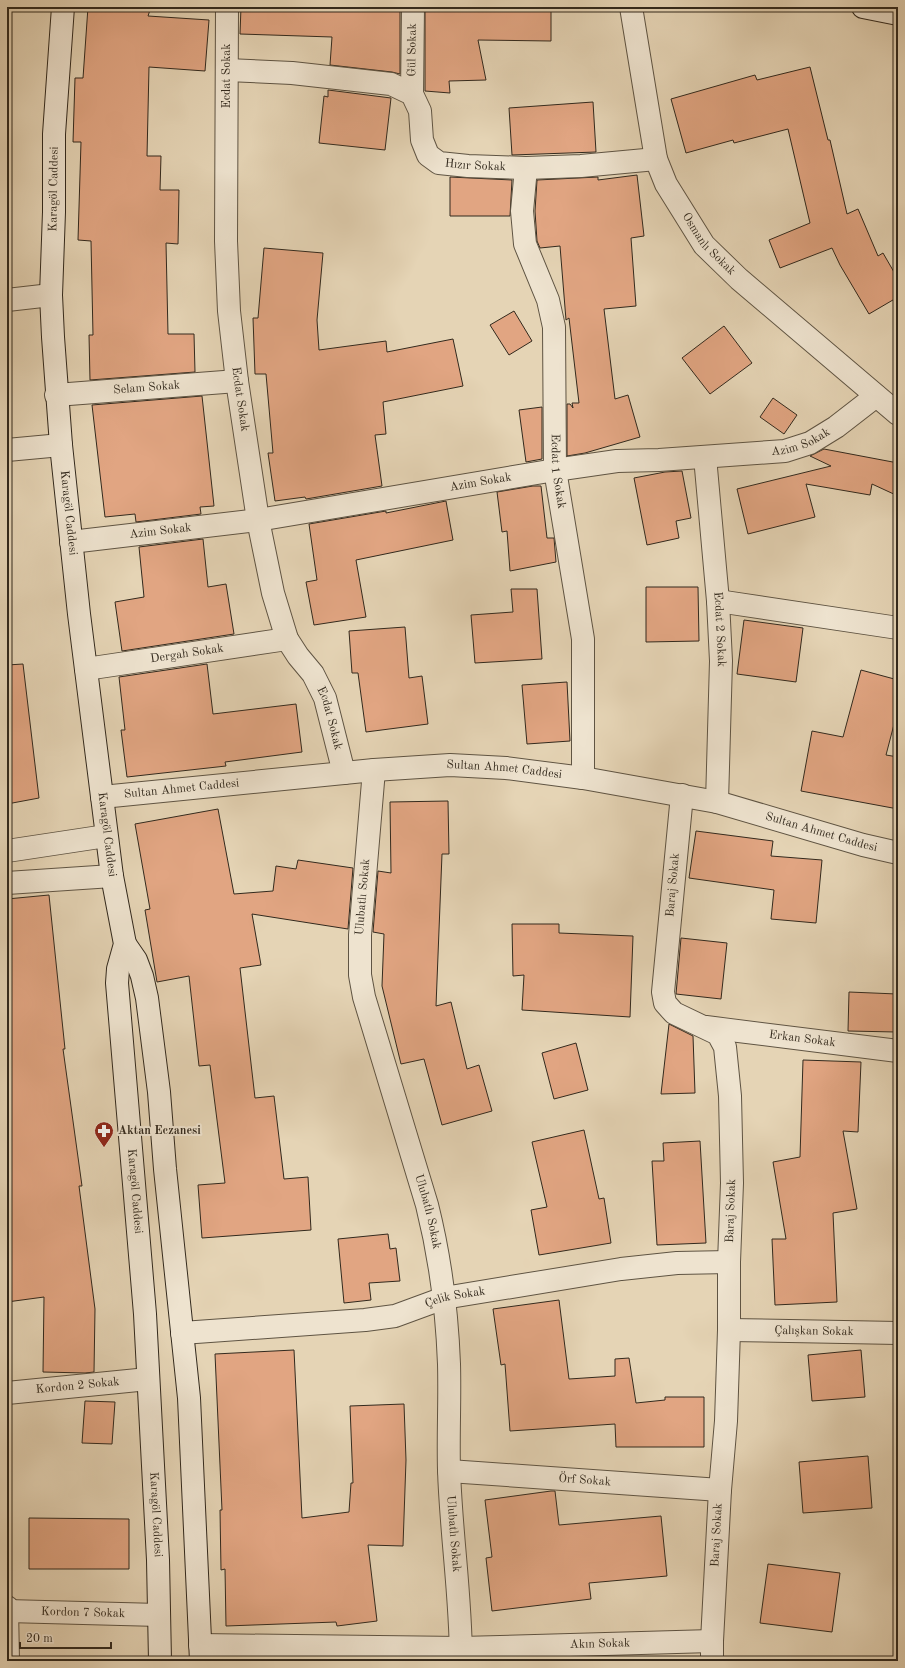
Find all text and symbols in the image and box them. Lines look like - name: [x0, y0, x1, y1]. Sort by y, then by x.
- street label: Gül Sokak: [406, 23, 419, 77]
- street label: Ecdat Sokak: [221, 43, 233, 109]
- street label: Karagöl Caddesi: [47, 146, 61, 232]
- street label: Hızır Sokak: [444, 158, 506, 173]
- street label: Osmanlı Sokak: [680, 211, 737, 278]
- street label: Ecdat Sokak: [229, 366, 251, 432]
- street label: Selam Sokak: [113, 379, 181, 397]
- street label: Azim Sokak: [771, 426, 832, 458]
- street label: Ecdat 1 Sokak: [549, 434, 567, 510]
- street label: Karagöl Caddesi: [58, 470, 79, 556]
- street label: Azim Sokak: [449, 471, 512, 494]
- street label: Azim Sokak: [129, 522, 192, 541]
- street label: Ecdat 2 Sokak: [711, 591, 727, 667]
- street label: Dergah Sokak: [149, 643, 224, 665]
- street label: Ecdat Sokak: [314, 685, 344, 751]
- street label: Sultan Ahmet Caddesi: [446, 759, 563, 781]
- street label: Sultan Ahmet Caddesi: [123, 777, 240, 801]
- street label: Karagöl Caddesi: [95, 791, 118, 878]
- street label: Sultan Ahmet Caddesi: [764, 811, 878, 854]
- street label: Baraj Sokak: [664, 853, 682, 917]
- street label: Ulubatlı Sokak: [354, 858, 372, 936]
- street label: Erkan Sokak: [768, 1029, 836, 1049]
- pharmacy icon: Aktan Eczanesi: [93, 1120, 115, 1148]
- place label: Aktan Eczanesi: [118, 1125, 201, 1137]
- street label: Karagöl Caddesi: [125, 1148, 144, 1234]
- street label: Ulubatlı Sokak: [412, 1173, 442, 1250]
- street label: Baraj Sokak: [724, 1179, 738, 1243]
- street label: Çelik Sokak: [423, 1285, 486, 1310]
- street label: Çalışkan Sokak: [774, 1325, 854, 1338]
- street label: Kordon 2 Sokak: [35, 1376, 120, 1396]
- street label: Örf Sokak: [558, 1469, 611, 1488]
- street label: Karagöl Caddesi: [147, 1472, 164, 1558]
- street label: Ulubatlı Sokak: [444, 1495, 462, 1573]
- street label: Baraj Sokak: [709, 1503, 725, 1567]
- street label: Kordon 7 Sokak: [41, 1606, 125, 1620]
- scale bar: [20, 1624, 111, 1650]
- text: 20 m: [26, 1633, 53, 1645]
- street label: Akın Sokak: [570, 1637, 630, 1651]

